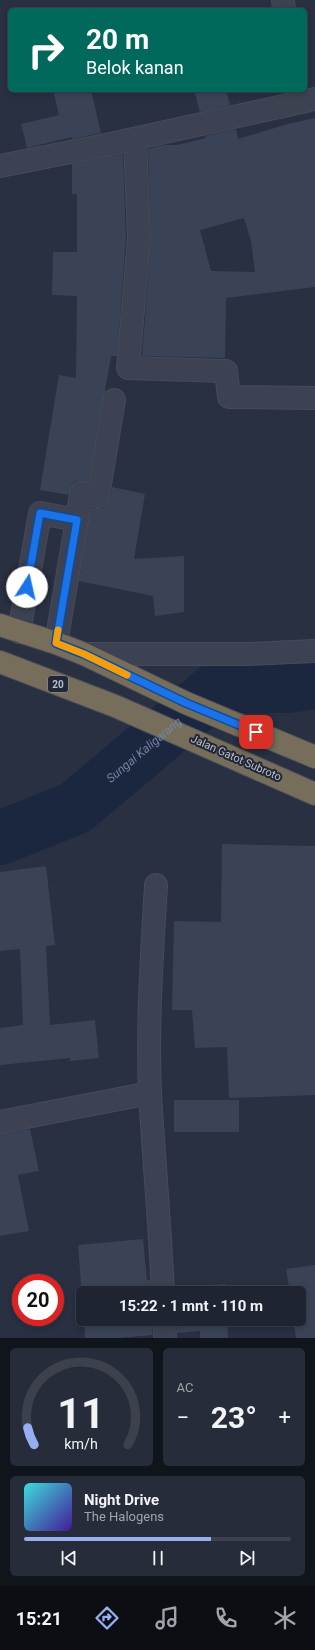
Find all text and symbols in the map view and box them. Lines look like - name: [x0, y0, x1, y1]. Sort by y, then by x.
- text: 20 m: [86, 23, 149, 56]
- icon: right: [20, 24, 72, 76]
- text: Belok kanan: [86, 57, 184, 78]
- position arrow: [6, 566, 48, 608]
- road number: 20: [48, 676, 68, 692]
- water label: Sungai Kaligarang: [104, 714, 185, 785]
- pin: [239, 715, 273, 749]
- icon: arrive: [245, 721, 267, 743]
- street label: Jalan Gatot Subroto: [189, 732, 283, 784]
- speed limit sign: 20: [12, 1274, 64, 1326]
- text: 15:22 · 1 mnt · 110 m: [119, 1297, 263, 1315]
- text: AC: [177, 1380, 193, 1395]
- text: 11: [57, 1389, 105, 1438]
- text: 23°: [211, 1400, 257, 1435]
- text: −: [177, 1405, 189, 1430]
- text: +: [279, 1405, 291, 1430]
- text: km/h: [64, 1436, 98, 1452]
- text: Night Drive: [84, 1491, 159, 1509]
- text: The Halogens: [84, 1509, 164, 1524]
- icon: previous: [58, 1547, 80, 1569]
- icon: pause: [147, 1547, 169, 1569]
- icon: next: [236, 1547, 258, 1569]
- icon: directions: [93, 1604, 121, 1632]
- icon: music: [153, 1604, 181, 1632]
- icon: phone: [212, 1604, 240, 1632]
- icon: climate: [271, 1604, 299, 1632]
- text: 15:21: [16, 1608, 62, 1629]

